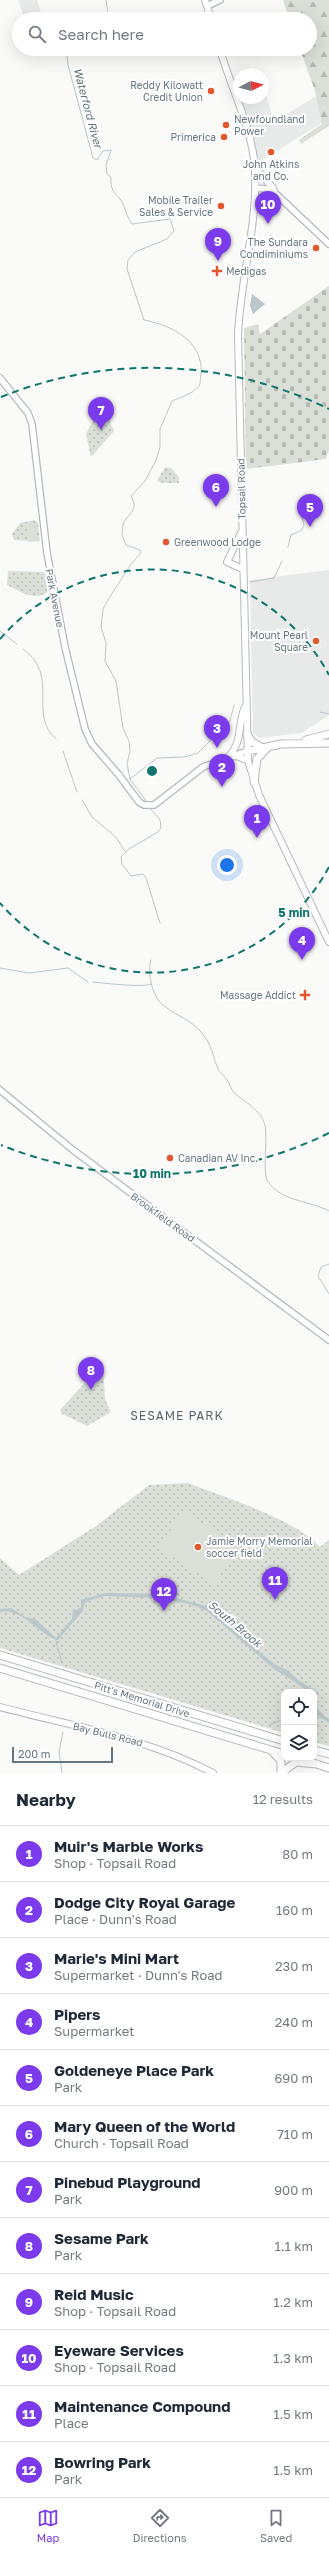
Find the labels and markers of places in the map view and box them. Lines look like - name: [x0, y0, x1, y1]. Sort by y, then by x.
- place label: Reddy Kilowatt Credit Union: [130, 79, 203, 103]
- marker: Reddy Kilowatt Credit Union: [206, 86, 216, 96]
- place label: Newfoundland Power: [234, 113, 305, 137]
- marker: Newfoundland Power: [221, 120, 231, 130]
- place label: Primerica: [171, 131, 216, 143]
- marker: Primerica: [219, 132, 229, 142]
- marker: John Atkins and Co.: [266, 147, 276, 157]
- place label: John Atkins and Co.: [243, 158, 299, 182]
- pin: 10: [255, 191, 281, 224]
- place label: Mobile Trailer Sales & Service: [139, 194, 213, 218]
- marker: Mobile Trailer Sales & Service: [216, 201, 226, 211]
- pin: 9: [205, 228, 231, 261]
- place label: The Sundara Condiminiums: [240, 236, 308, 260]
- marker: The Sundara Condiminiums: [311, 243, 321, 253]
- marker: Medigas: [211, 265, 223, 277]
- place label: Medigas: [226, 265, 266, 277]
- pin: 7: [88, 397, 114, 430]
- pin: 6: [203, 474, 229, 507]
- pin: 5: [297, 494, 323, 527]
- place label: Greenwood Lodge: [174, 536, 261, 548]
- marker: Greenwood Lodge: [161, 537, 171, 547]
- place label: Mount Pearl Square: [250, 629, 308, 653]
- marker: Mount Pearl Square: [311, 636, 321, 646]
- pin: 3: [204, 715, 230, 748]
- pin: 2: [209, 754, 235, 787]
- centre of rings: [145, 764, 159, 778]
- pin: 1: [244, 805, 270, 838]
- pin: 4: [289, 927, 315, 960]
- place label: Massage Addict: [220, 989, 296, 1001]
- marker: Massage Addict: [299, 989, 311, 1001]
- place label: Canadian AV Inc.: [178, 1152, 258, 1164]
- marker: Canadian AV Inc.: [165, 1153, 175, 1163]
- pin: 8: [78, 1357, 104, 1390]
- place label: Jamie Morry Memorial soccer field: [206, 1535, 313, 1559]
- marker: Jamie Morry Memorial soccer field: [193, 1542, 203, 1552]
- pin: 11: [262, 1567, 288, 1600]
- pin: 12: [151, 1578, 177, 1611]

